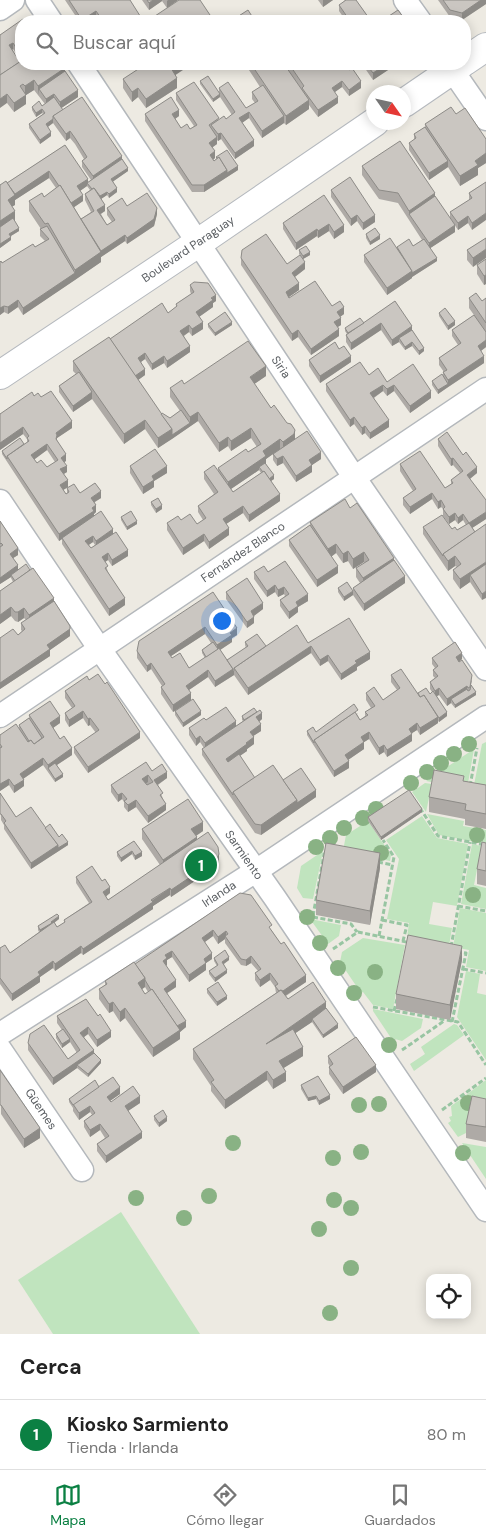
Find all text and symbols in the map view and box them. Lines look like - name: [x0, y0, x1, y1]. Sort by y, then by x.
- search box: [15, 15, 471, 70]
- icon: search: [33, 29, 61, 57]
- text: Buscar aquí: [73, 30, 176, 55]
- north arrow: [366, 85, 411, 130]
- street label: Boulevard Paraguay: [138, 212, 238, 286]
- street label: Siria: [268, 353, 294, 381]
- street label: Fernández Blanco: [198, 518, 288, 586]
- your location: [209, 608, 235, 634]
- street label: Sarmiento: [221, 827, 267, 883]
- pin: 1: [185, 846, 217, 884]
- street label: Irlanda: [199, 877, 239, 911]
- street label: Güemes: [21, 1085, 61, 1133]
- map controls: [426, 1274, 471, 1319]
- button: locate: [426, 1274, 471, 1319]
- text: Cerca: [20, 1353, 82, 1381]
- text: Kiosko Sarmiento: [67, 1412, 229, 1437]
- text: 1: [33, 1424, 39, 1445]
- text: 80 m: [427, 1424, 466, 1445]
- text: Tienda · Irlanda: [67, 1437, 178, 1458]
- tab: Mapa: [50, 1481, 86, 1529]
- tab: Cómo llegar: [186, 1481, 264, 1529]
- tab: Guardados: [364, 1481, 436, 1529]

